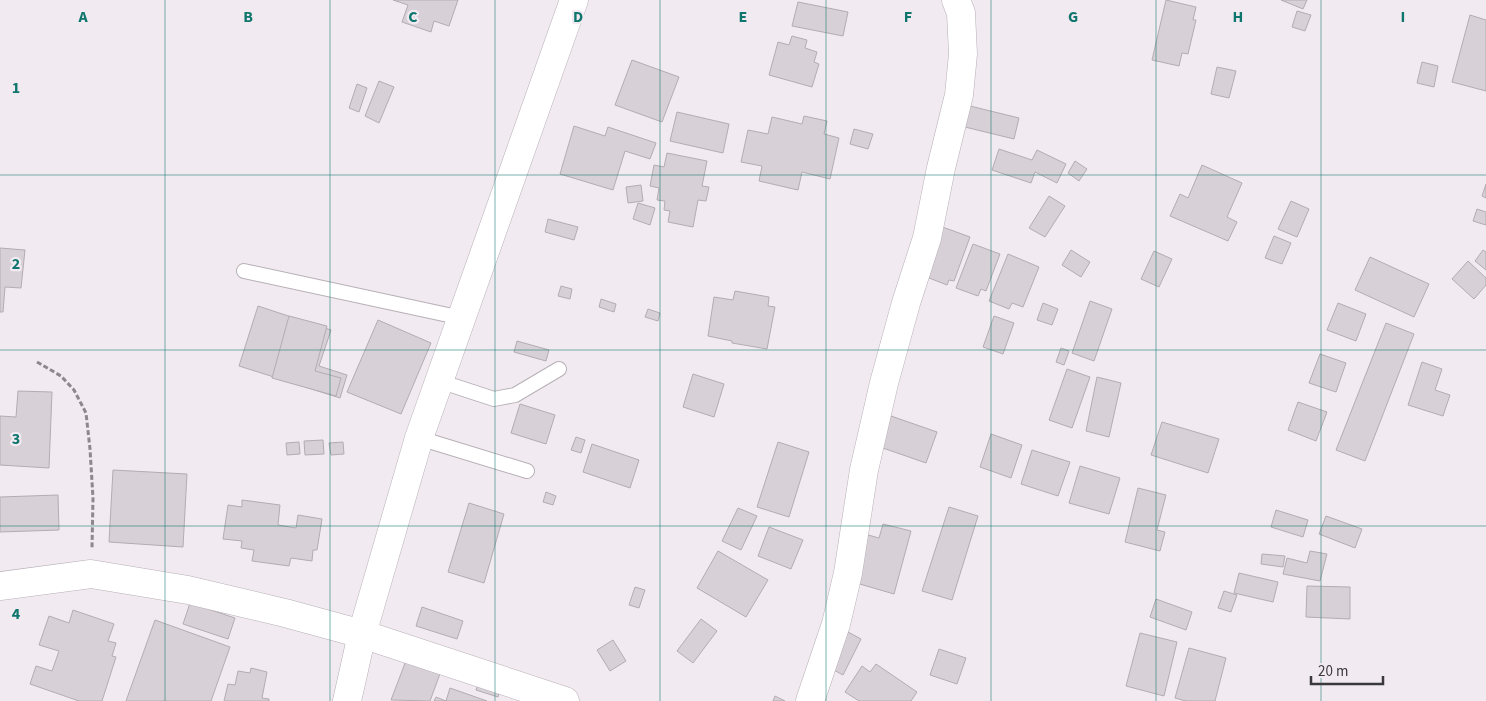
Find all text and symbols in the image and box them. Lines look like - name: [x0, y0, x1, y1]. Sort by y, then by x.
- text: A: [77, 6, 88, 28]
- text: B: [243, 6, 253, 28]
- text: C: [408, 6, 418, 28]
- text: D: [573, 6, 583, 28]
- text: E: [739, 6, 747, 28]
- text: F: [904, 6, 912, 28]
- text: G: [1068, 6, 1078, 28]
- text: H: [1233, 6, 1243, 28]
- text: I: [1401, 6, 1405, 28]
- text: 1: [12, 77, 20, 99]
- text: 2: [12, 253, 20, 275]
- text: 3: [12, 428, 20, 450]
- text: 4: [12, 603, 21, 625]
- scale bar: [1311, 654, 1384, 686]
- text: 20 m: [1318, 661, 1348, 682]

